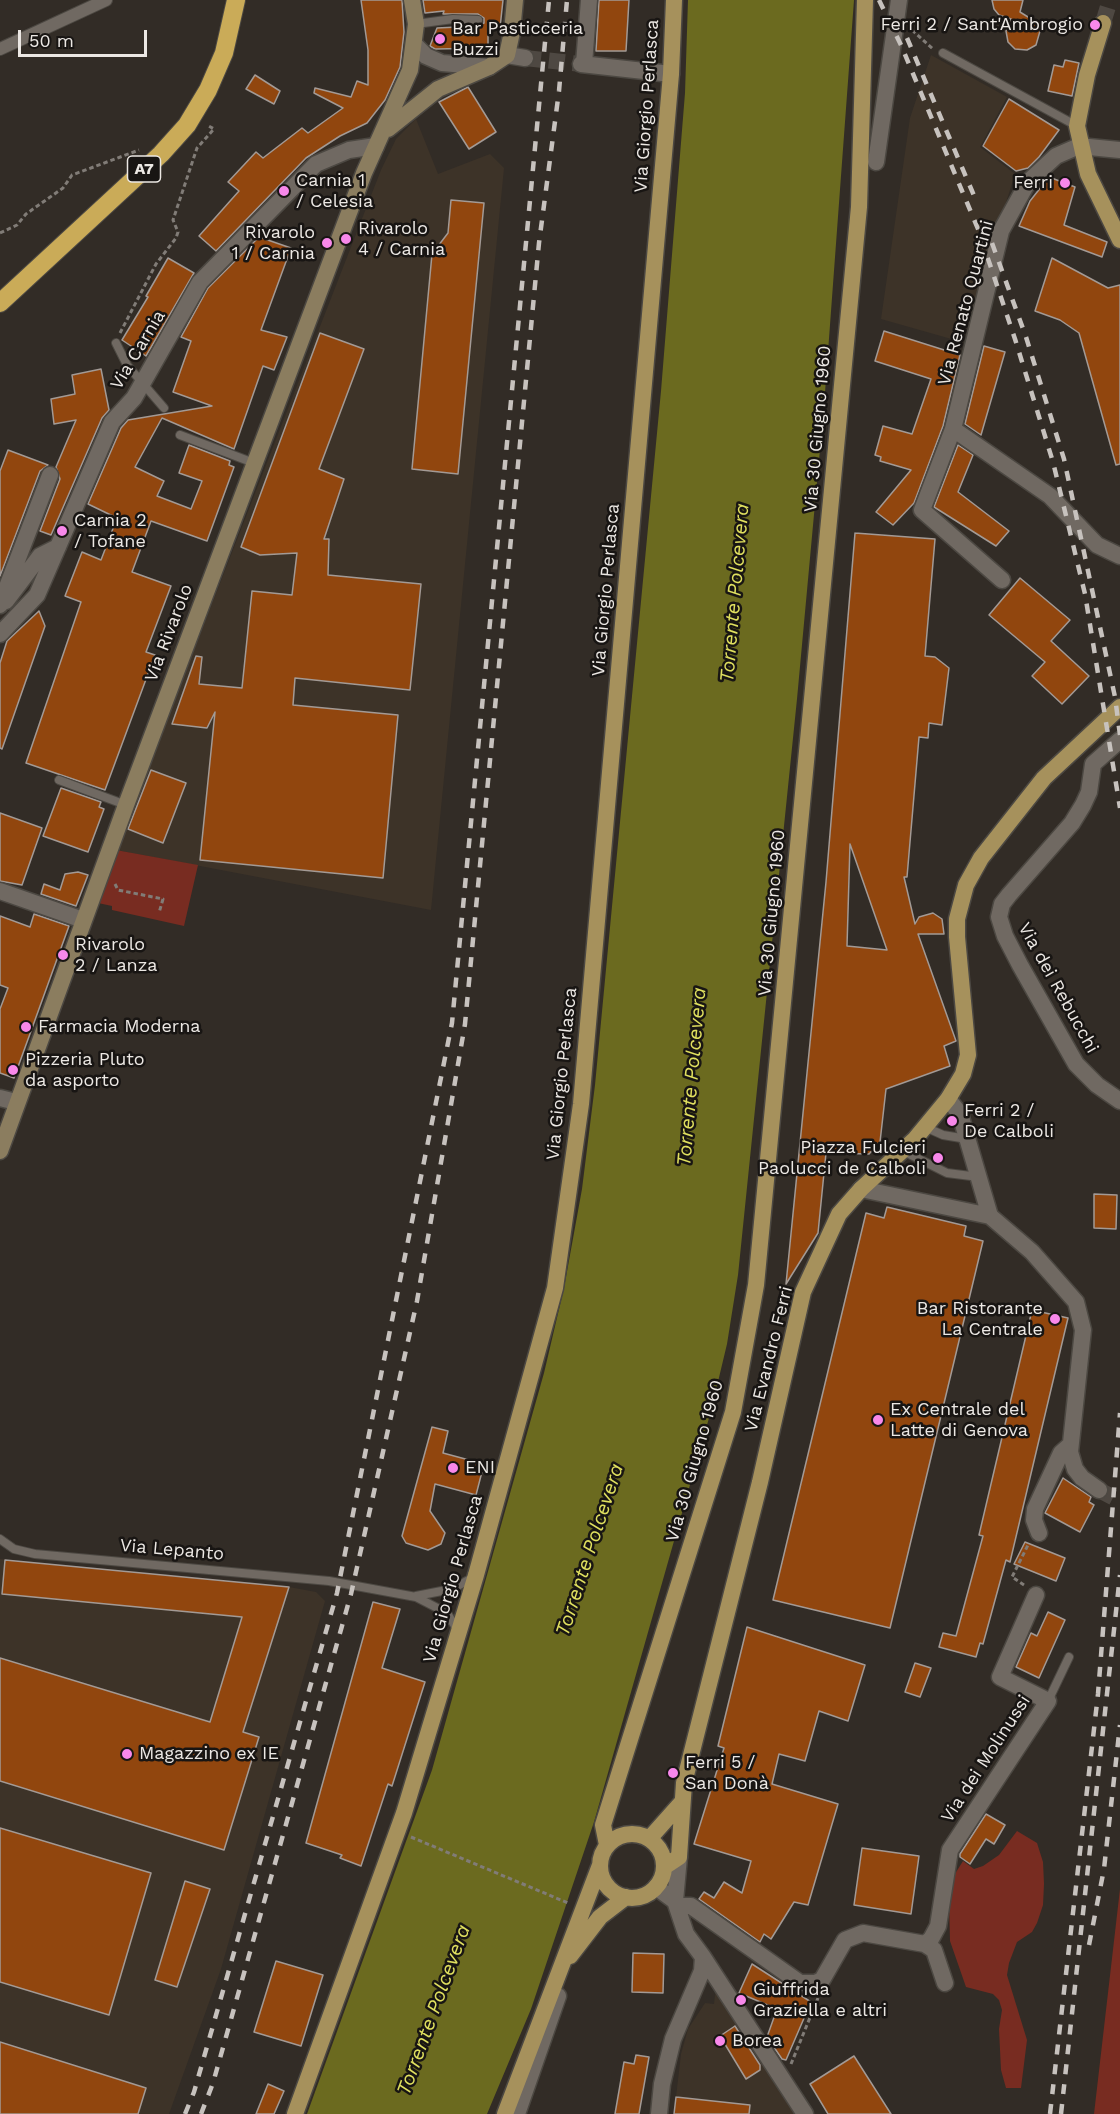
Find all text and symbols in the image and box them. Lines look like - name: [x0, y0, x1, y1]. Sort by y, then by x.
- place label: Ferri 2 / Sant'Ambrogio: [881, 14, 1083, 36]
- scale bar: [21, 18, 150, 56]
- place label: Bar Pasticceria Buzzi: [452, 18, 583, 60]
- marker: Ferri 2 / Sant'Ambrogio: [1088, 18, 1102, 32]
- street label: Via Giorgio Perlasca: [630, 19, 664, 193]
- text: 50 m: [29, 30, 74, 51]
- marker: Bar Pasticceria Buzzi: [433, 32, 447, 46]
- road number: A7: [128, 156, 160, 182]
- place label: Carnia 1 / Celesia: [296, 170, 373, 213]
- place label: Ferri: [1013, 172, 1053, 194]
- marker: Ferri: [1058, 176, 1072, 190]
- marker: Carnia 1 / Celesia: [277, 184, 291, 198]
- place label: Rivarolo 4 / Carnia: [358, 218, 445, 260]
- street label: Via Renato Quartini: [934, 218, 998, 388]
- place label: Rivarolo 1 / Carnia: [232, 222, 315, 264]
- marker: Rivarolo 4 / Carnia: [339, 232, 353, 246]
- marker: Rivarolo 1 / Carnia: [320, 236, 334, 250]
- street label: Via Carnia: [106, 306, 170, 394]
- street label: Via 30 Giugno 1960: [800, 345, 836, 513]
- water label: Torrente Polcevera: [715, 502, 755, 684]
- street label: Via Giorgio Perlasca: [588, 503, 624, 677]
- place label: Carnia 2 / Tofane: [74, 510, 147, 552]
- marker: Carnia 2 / Tofane: [55, 524, 69, 538]
- street label: Via Rivarolo: [140, 581, 198, 685]
- street label: Via 30 Giugno 1960: [754, 829, 790, 997]
- street label: Via dei Rebucchi: [1013, 919, 1103, 1057]
- place label: Rivarolo 2 / Lanza: [75, 934, 158, 976]
- marker: Rivarolo 2 / Lanza: [56, 948, 70, 962]
- water label: Torrente Polcevera: [672, 986, 712, 1168]
- street label: Via Giorgio Perlasca: [542, 987, 582, 1161]
- place label: Farmacia Moderna: [38, 1016, 201, 1038]
- marker: Farmacia Moderna: [19, 1020, 33, 1034]
- place label: Pizzeria Pluto da asporto: [25, 1049, 145, 1092]
- marker: Pizzeria Pluto da asporto: [6, 1063, 20, 1077]
- place label: Ferri 2 / De Calboli: [964, 1100, 1054, 1142]
- marker: Ferri 2 / De Calboli: [945, 1114, 959, 1128]
- place label: Piazza Fulcieri Paolucci de Calboli: [758, 1137, 926, 1180]
- marker: Piazza Fulcieri Paolucci de Calboli: [931, 1151, 945, 1165]
- street label: Via Evandro Ferri: [740, 1284, 798, 1434]
- place label: Bar Ristorante La Centrale: [917, 1298, 1043, 1340]
- marker: Bar Ristorante La Centrale: [1048, 1312, 1062, 1326]
- street label: Via 30 Giugno 1960: [662, 1378, 728, 1544]
- place label: Ex Centrale del Latte di Genova: [890, 1399, 1028, 1442]
- marker: Ex Centrale del Latte di Genova: [871, 1413, 885, 1427]
- place label: ENI: [465, 1457, 495, 1479]
- marker: ENI: [446, 1461, 460, 1475]
- water label: Torrente Polcevera: [551, 1461, 629, 1639]
- street label: Via Giorgio Perlasca: [419, 1493, 487, 1665]
- street label: Via Lepanto: [119, 1535, 225, 1565]
- street label: Via dei Molinussi: [937, 1691, 1035, 1827]
- place label: Magazzino ex IE: [139, 1743, 279, 1765]
- marker: Magazzino ex IE: [120, 1747, 134, 1761]
- place label: Ferri 5 / San Donà: [685, 1752, 769, 1794]
- marker: Ferri 5 / San Donà: [666, 1766, 680, 1780]
- water label: Torrente Polcevera: [392, 1921, 476, 2099]
- place label: Giuffrida Graziella e altri: [753, 1979, 887, 2022]
- marker: Giuffrida Graziella e altri: [734, 1993, 748, 2007]
- place label: Borea: [732, 2030, 782, 2052]
- marker: Borea: [713, 2034, 727, 2048]

